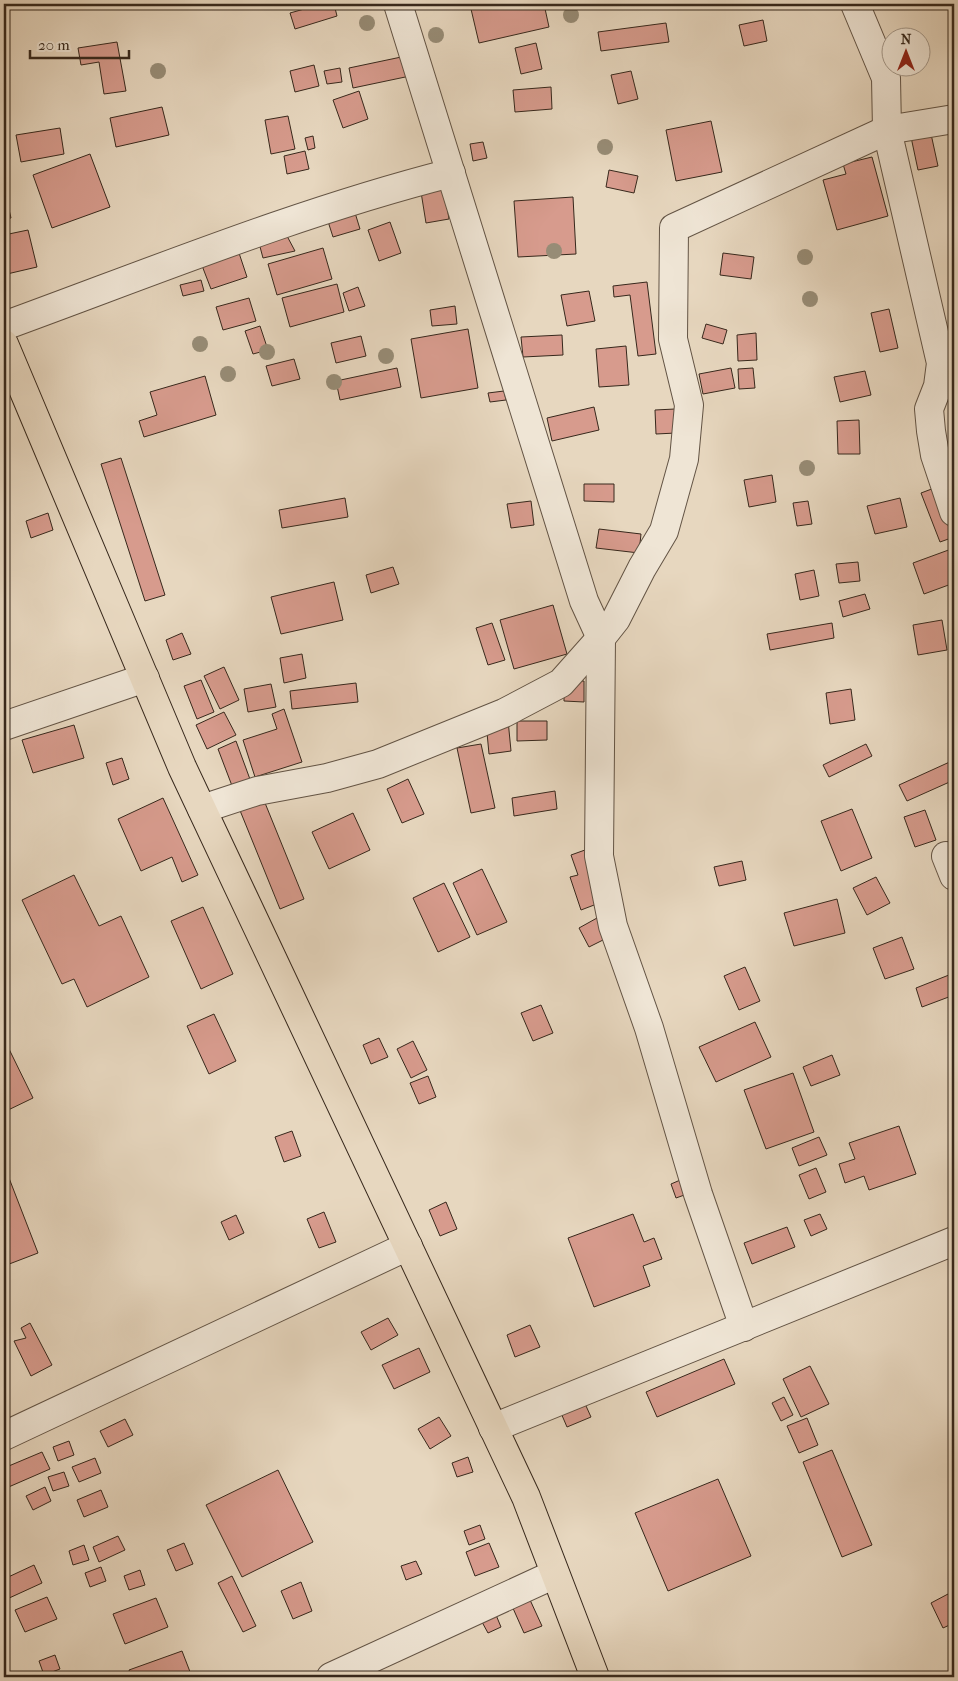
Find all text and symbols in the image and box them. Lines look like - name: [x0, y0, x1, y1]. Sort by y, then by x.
- scale bar: [30, 28, 129, 60]
- north arrow: [880, 28, 930, 78]
- text: N: [901, 31, 912, 48]
- text: 20 m: [38, 36, 70, 54]

